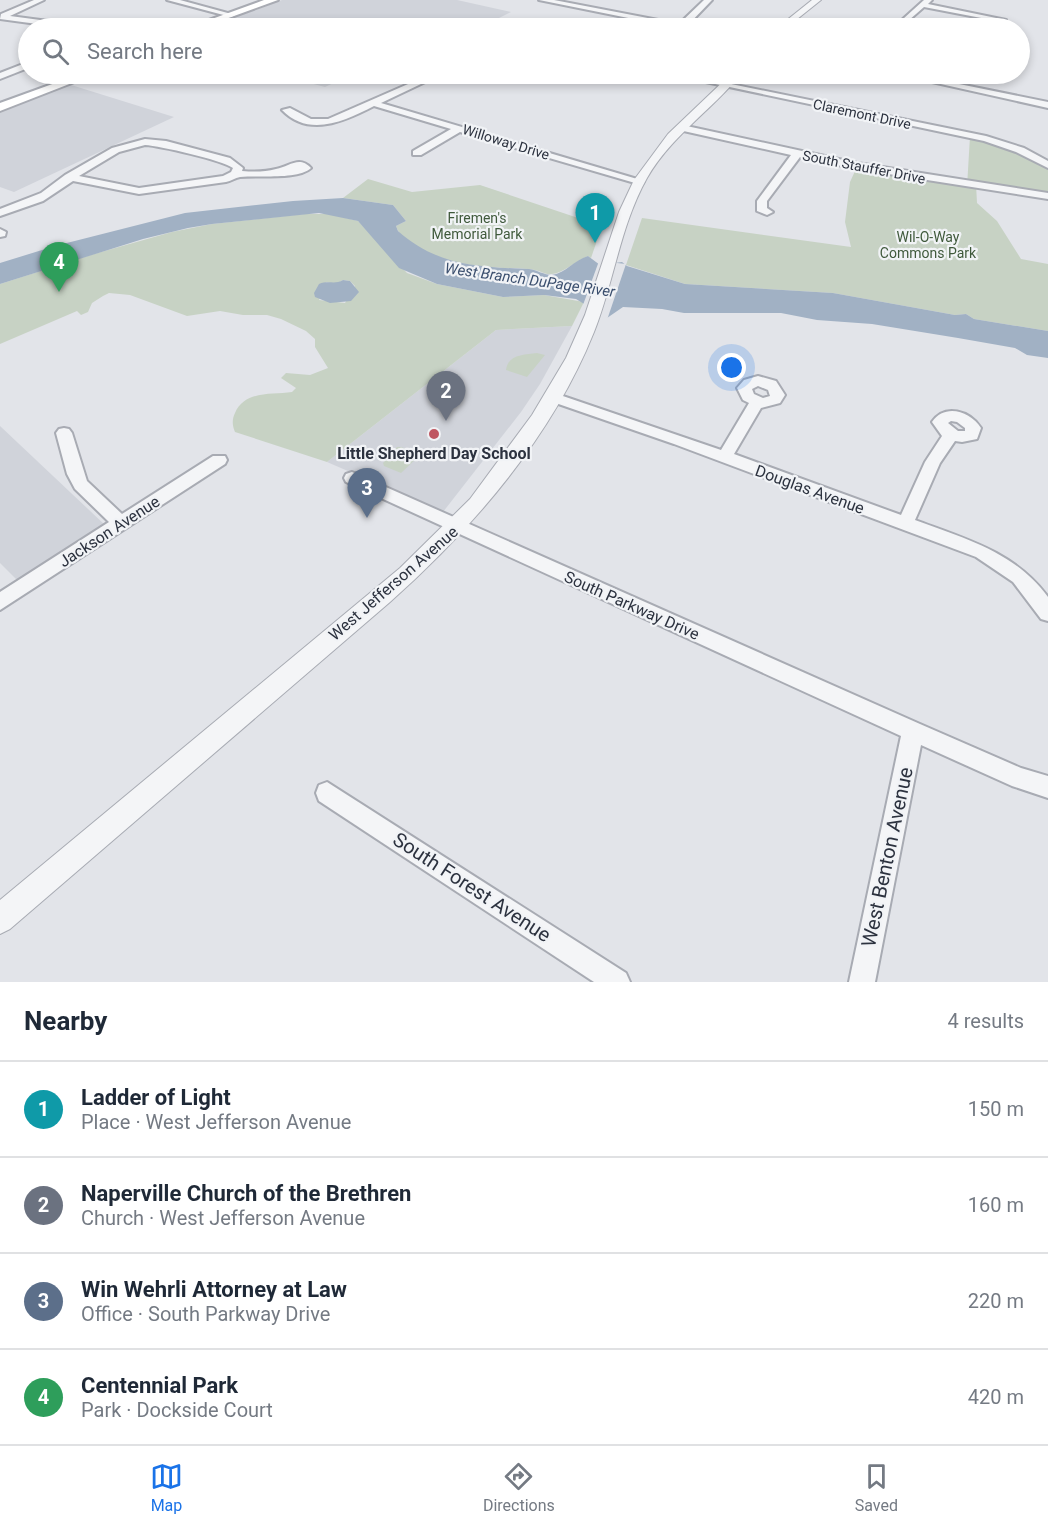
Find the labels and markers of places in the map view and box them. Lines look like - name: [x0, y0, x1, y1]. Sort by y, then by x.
- pin: 1: [576, 194, 614, 243]
- pin: 4: [40, 242, 78, 292]
- pin: 2: [426, 372, 466, 421]
- marker: Little Shepherd Day School: [427, 427, 441, 441]
- place label: Little Shepherd Day School: [337, 444, 531, 463]
- pin: 3: [348, 468, 386, 518]

